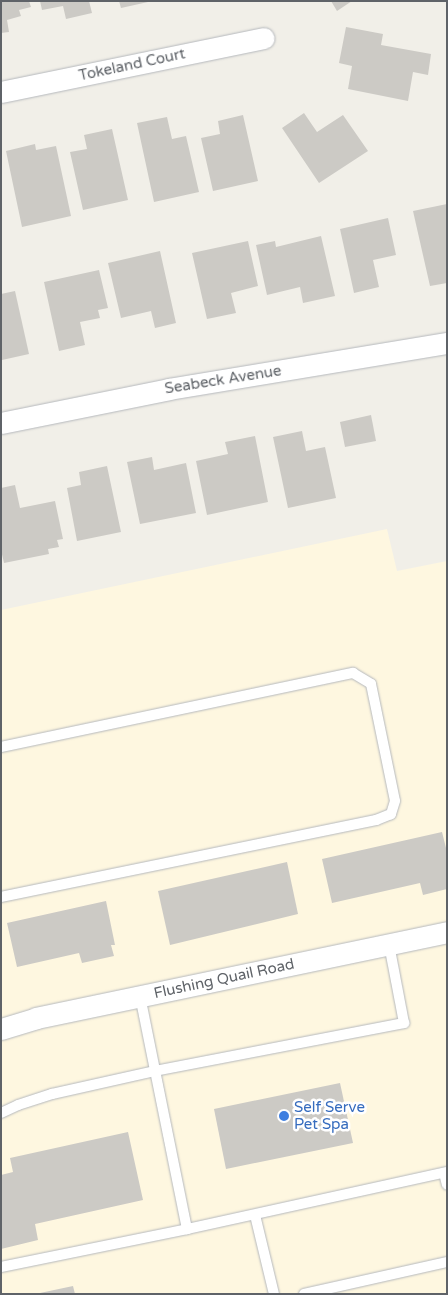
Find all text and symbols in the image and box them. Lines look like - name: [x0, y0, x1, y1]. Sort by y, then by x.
- street label: Tokeland Court: [77, 45, 187, 85]
- street label: Seabeck Avenue: [163, 362, 283, 398]
- street label: Flushing Quail Road: [152, 955, 296, 1003]
- place label: Self Serve Pet Spa: [294, 1098, 365, 1133]
- marker: Self Serve Pet Spa: [278, 1110, 290, 1122]

